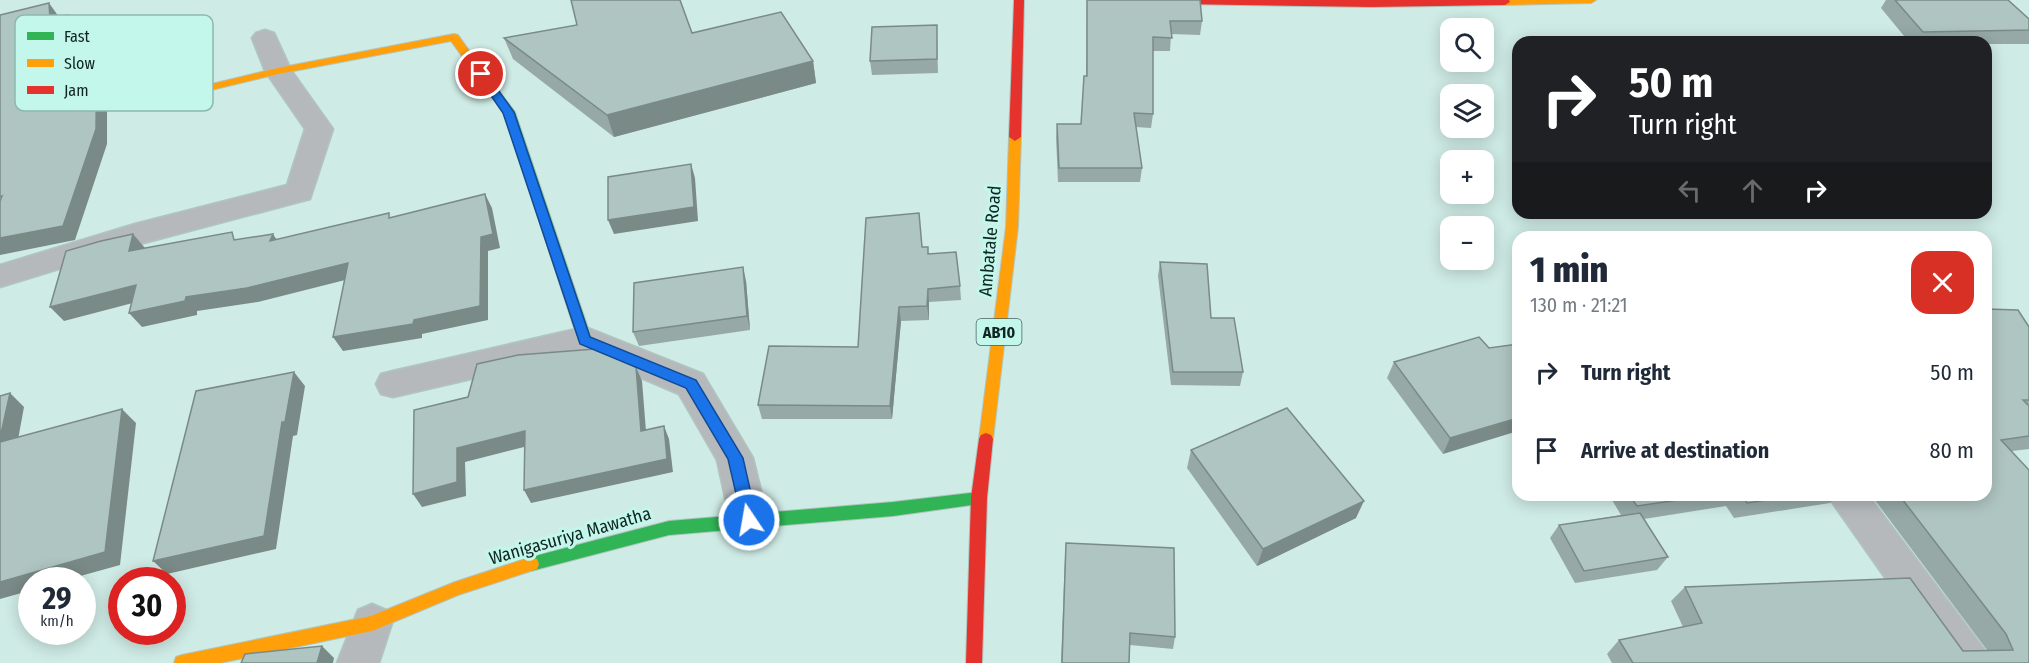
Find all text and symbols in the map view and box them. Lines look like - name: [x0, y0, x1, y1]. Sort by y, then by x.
- legend: [15, 15, 213, 111]
- map controls: [1440, 18, 1494, 270]
- button: search: [1440, 18, 1494, 72]
- text: Fast: [64, 27, 91, 46]
- pin: [455, 48, 506, 99]
- text: Slow: [64, 54, 95, 73]
- icon: arrive: [464, 57, 497, 90]
- text: 50 m: [1629, 58, 1713, 108]
- icon: right: [1530, 60, 1608, 138]
- text: Jam: [64, 81, 89, 100]
- button: layers: [1440, 84, 1494, 138]
- text: Turn right: [1629, 109, 1737, 141]
- button: +: [1440, 150, 1494, 204]
- icon: left: [1673, 174, 1706, 207]
- icon: ahead: [1736, 174, 1769, 207]
- icon: right: [1799, 174, 1832, 207]
- street label: Ambatale Road: [974, 185, 1006, 297]
- button: −: [1440, 216, 1494, 270]
- text: 1 min: [1530, 248, 1608, 292]
- button: close: [1911, 251, 1974, 314]
- text: 130 m · 21:21: [1530, 293, 1628, 317]
- road number: AB10: [976, 319, 1022, 345]
- icon: right: [1530, 356, 1563, 389]
- text: Turn right: [1581, 359, 1670, 386]
- text: 50 m: [1930, 359, 1974, 386]
- icon: arrive: [1530, 434, 1563, 467]
- text: Arrive at destination: [1581, 437, 1769, 464]
- text: 80 m: [1929, 437, 1974, 464]
- position arrow: [717, 488, 781, 552]
- street label: Wanigasuriya Mawatha: [486, 502, 654, 570]
- speed limit sign: 30: [108, 567, 186, 645]
- text: 29: [42, 581, 72, 617]
- text: km/h: [40, 612, 74, 630]

